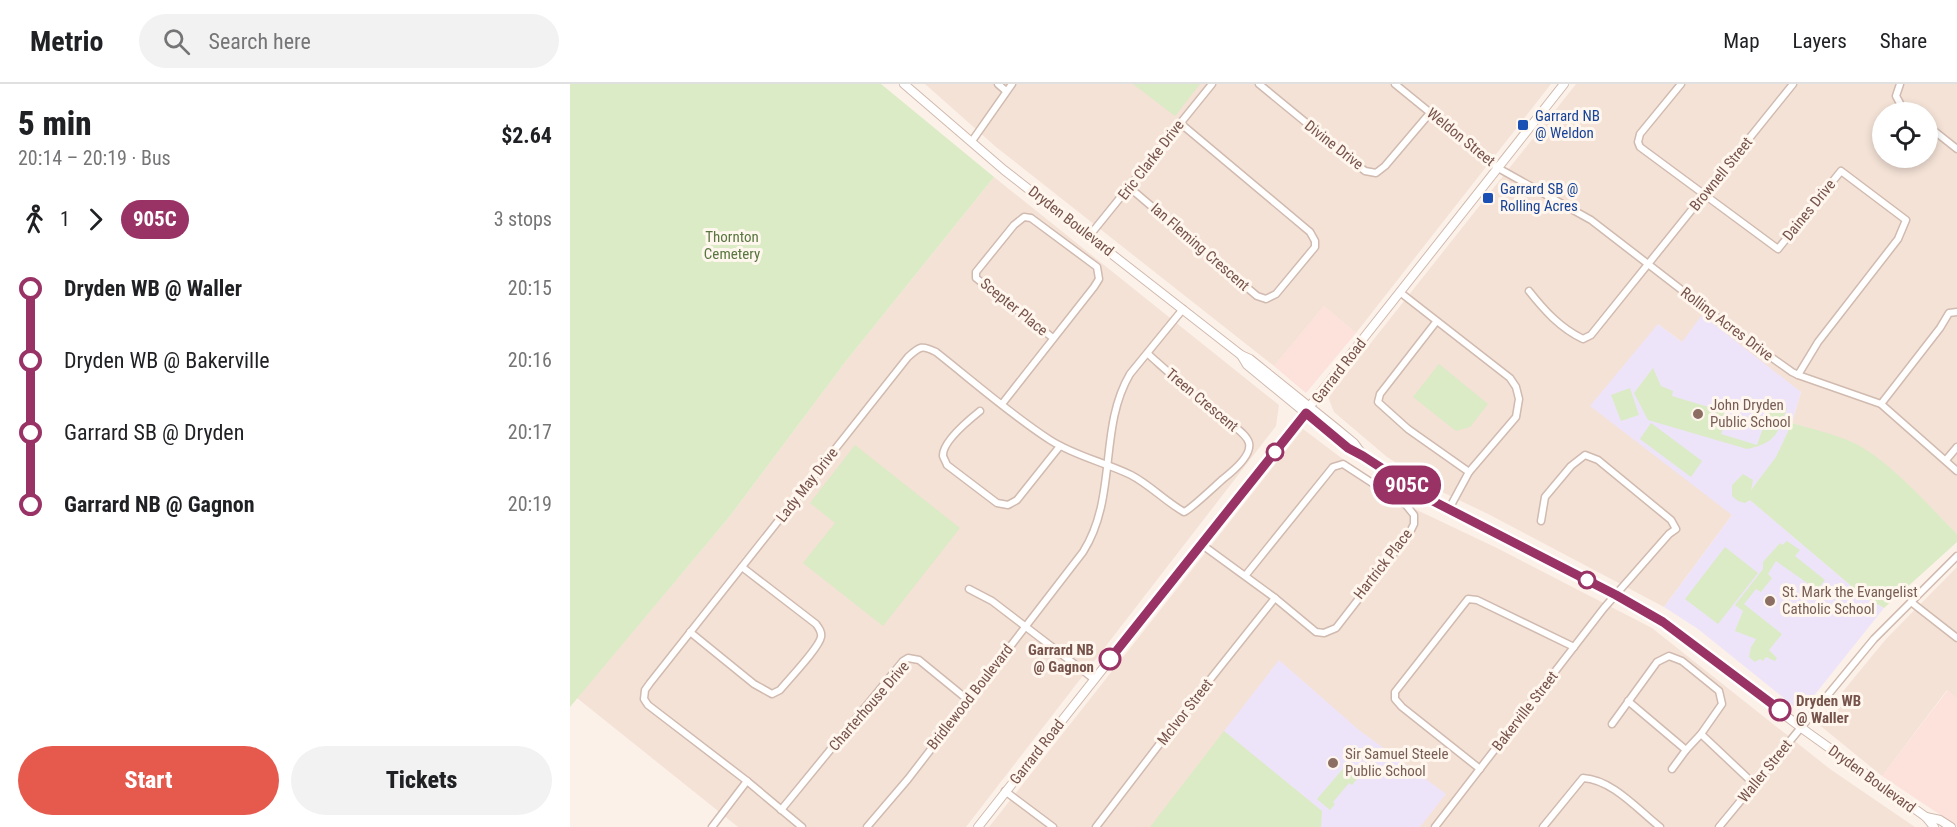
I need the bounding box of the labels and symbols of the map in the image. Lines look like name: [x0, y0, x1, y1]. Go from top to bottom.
street label: Weldon Street: [1423, 104, 1499, 170]
place label: Garrard NB @ Weldon: [1535, 107, 1600, 142]
street label: Eric Clarke Drive: [1114, 116, 1188, 204]
street label: Divine Drive: [1301, 117, 1367, 173]
marker: Garrard NB @ Weldon: [1516, 118, 1530, 132]
street label: Brownell Street: [1686, 133, 1756, 215]
street label: Daines Drive: [1779, 176, 1839, 244]
place label: Garrard SB @ Rolling Acres: [1500, 180, 1578, 215]
street label: Dryden Boulevard: [1025, 182, 1117, 260]
marker: Garrard SB @ Rolling Acres: [1481, 191, 1495, 205]
street label: Ian Fleming Crescent: [1147, 199, 1253, 295]
park label: Thornton Cemetery: [704, 228, 760, 263]
street label: Scepter Place: [977, 274, 1051, 340]
street label: Rolling Acres Drive: [1677, 283, 1777, 365]
street label: Garrard Road: [1308, 335, 1370, 407]
street label: Treen Crescent: [1162, 365, 1242, 435]
place label: John Dryden Public School: [1710, 396, 1791, 431]
marker: John Dryden Public School: [1691, 407, 1705, 421]
unlabelled marker: [1266, 443, 1284, 461]
street label: Lady May Drive: [772, 444, 842, 526]
line badge: 905C: [1365, 466, 1449, 504]
street label: Hartrick Place: [1350, 525, 1416, 603]
unlabelled marker: [1578, 571, 1596, 589]
place label: St. Mark the Evangelist Catholic School: [1782, 583, 1918, 618]
marker: St. Mark the Evangelist Catholic School: [1763, 594, 1777, 608]
street label: Bridlewood Boulevard: [923, 641, 1017, 753]
place label: Garrard NB @ Gagnon: [1028, 641, 1094, 676]
marker: Garrard NB @ Gagnon: [1099, 648, 1121, 670]
street label: Charterhouse Drive: [825, 657, 913, 755]
street label: Bakerville Street: [1488, 668, 1562, 754]
street label: McIvor Street: [1154, 675, 1216, 749]
place label: Dryden WB @ Waller: [1796, 692, 1861, 727]
marker: Dryden WB @ Waller: [1769, 699, 1791, 721]
street label: Garrard Road: [1006, 716, 1068, 788]
street label: Waller Street: [1734, 736, 1796, 806]
street label: Dryden Boulevard: [1825, 741, 1919, 817]
place label: Sir Samuel Steele Public School: [1345, 745, 1448, 780]
marker: Sir Samuel Steele Public School: [1326, 756, 1340, 770]

